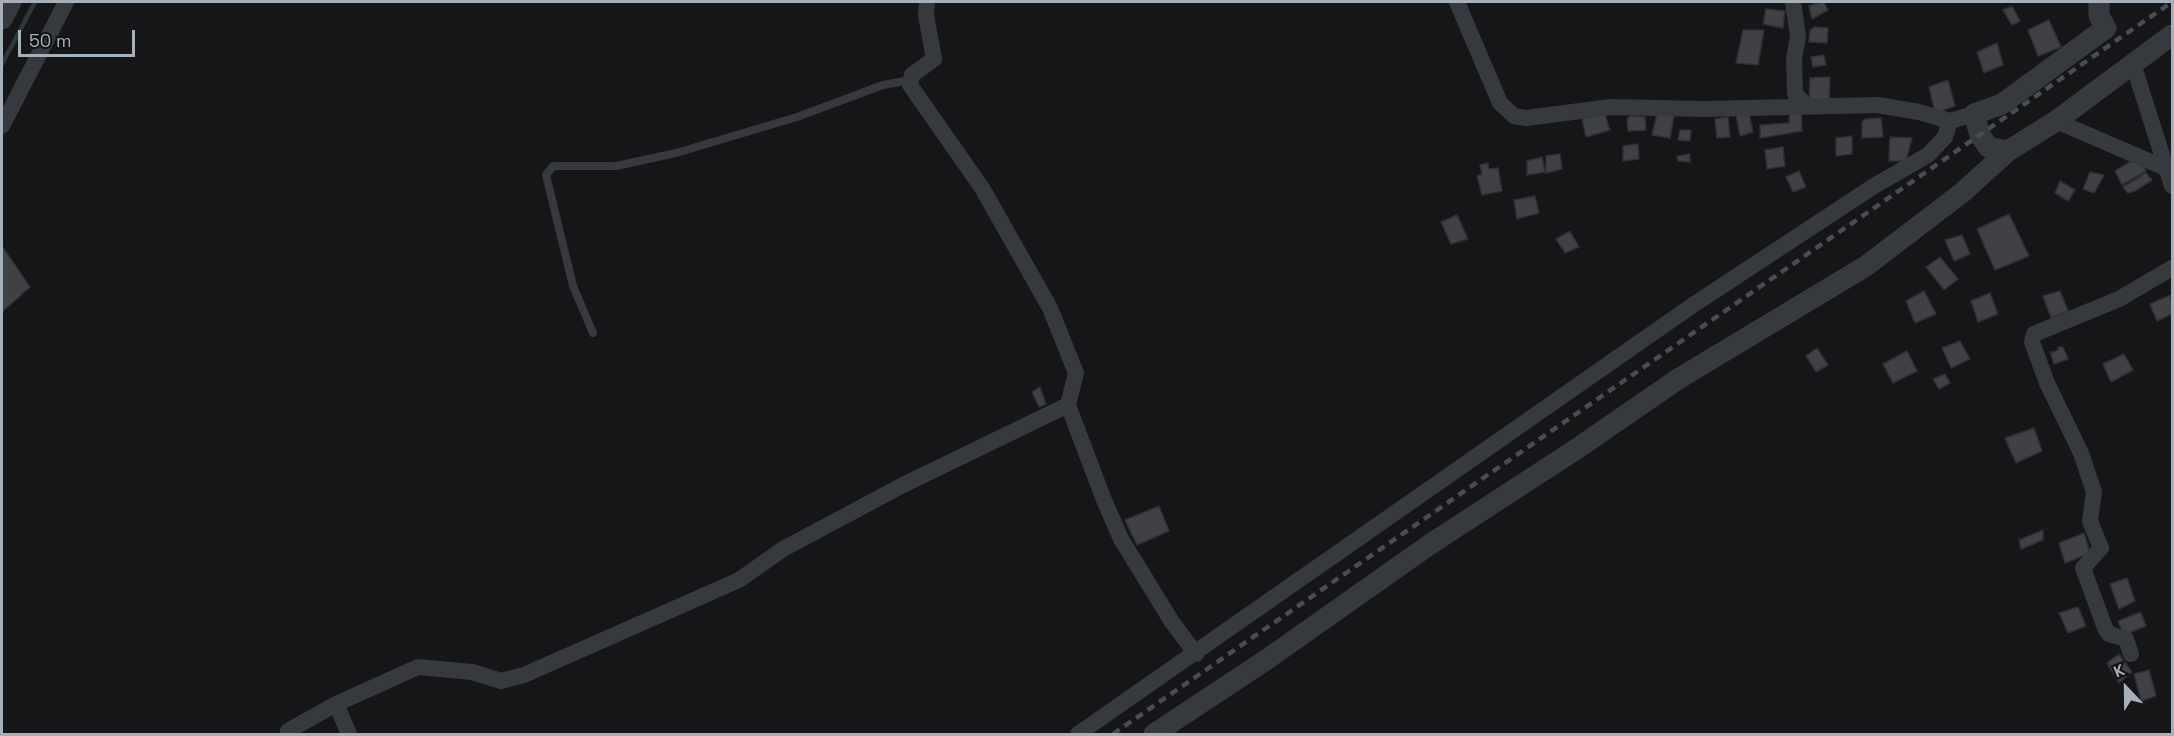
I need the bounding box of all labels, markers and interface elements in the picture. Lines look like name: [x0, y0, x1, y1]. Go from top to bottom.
scale bar: [21, 18, 138, 56]
text: 50 m: [29, 29, 71, 52]
north arrow: [2096, 658, 2156, 718]
text: K: [2110, 659, 2128, 682]

